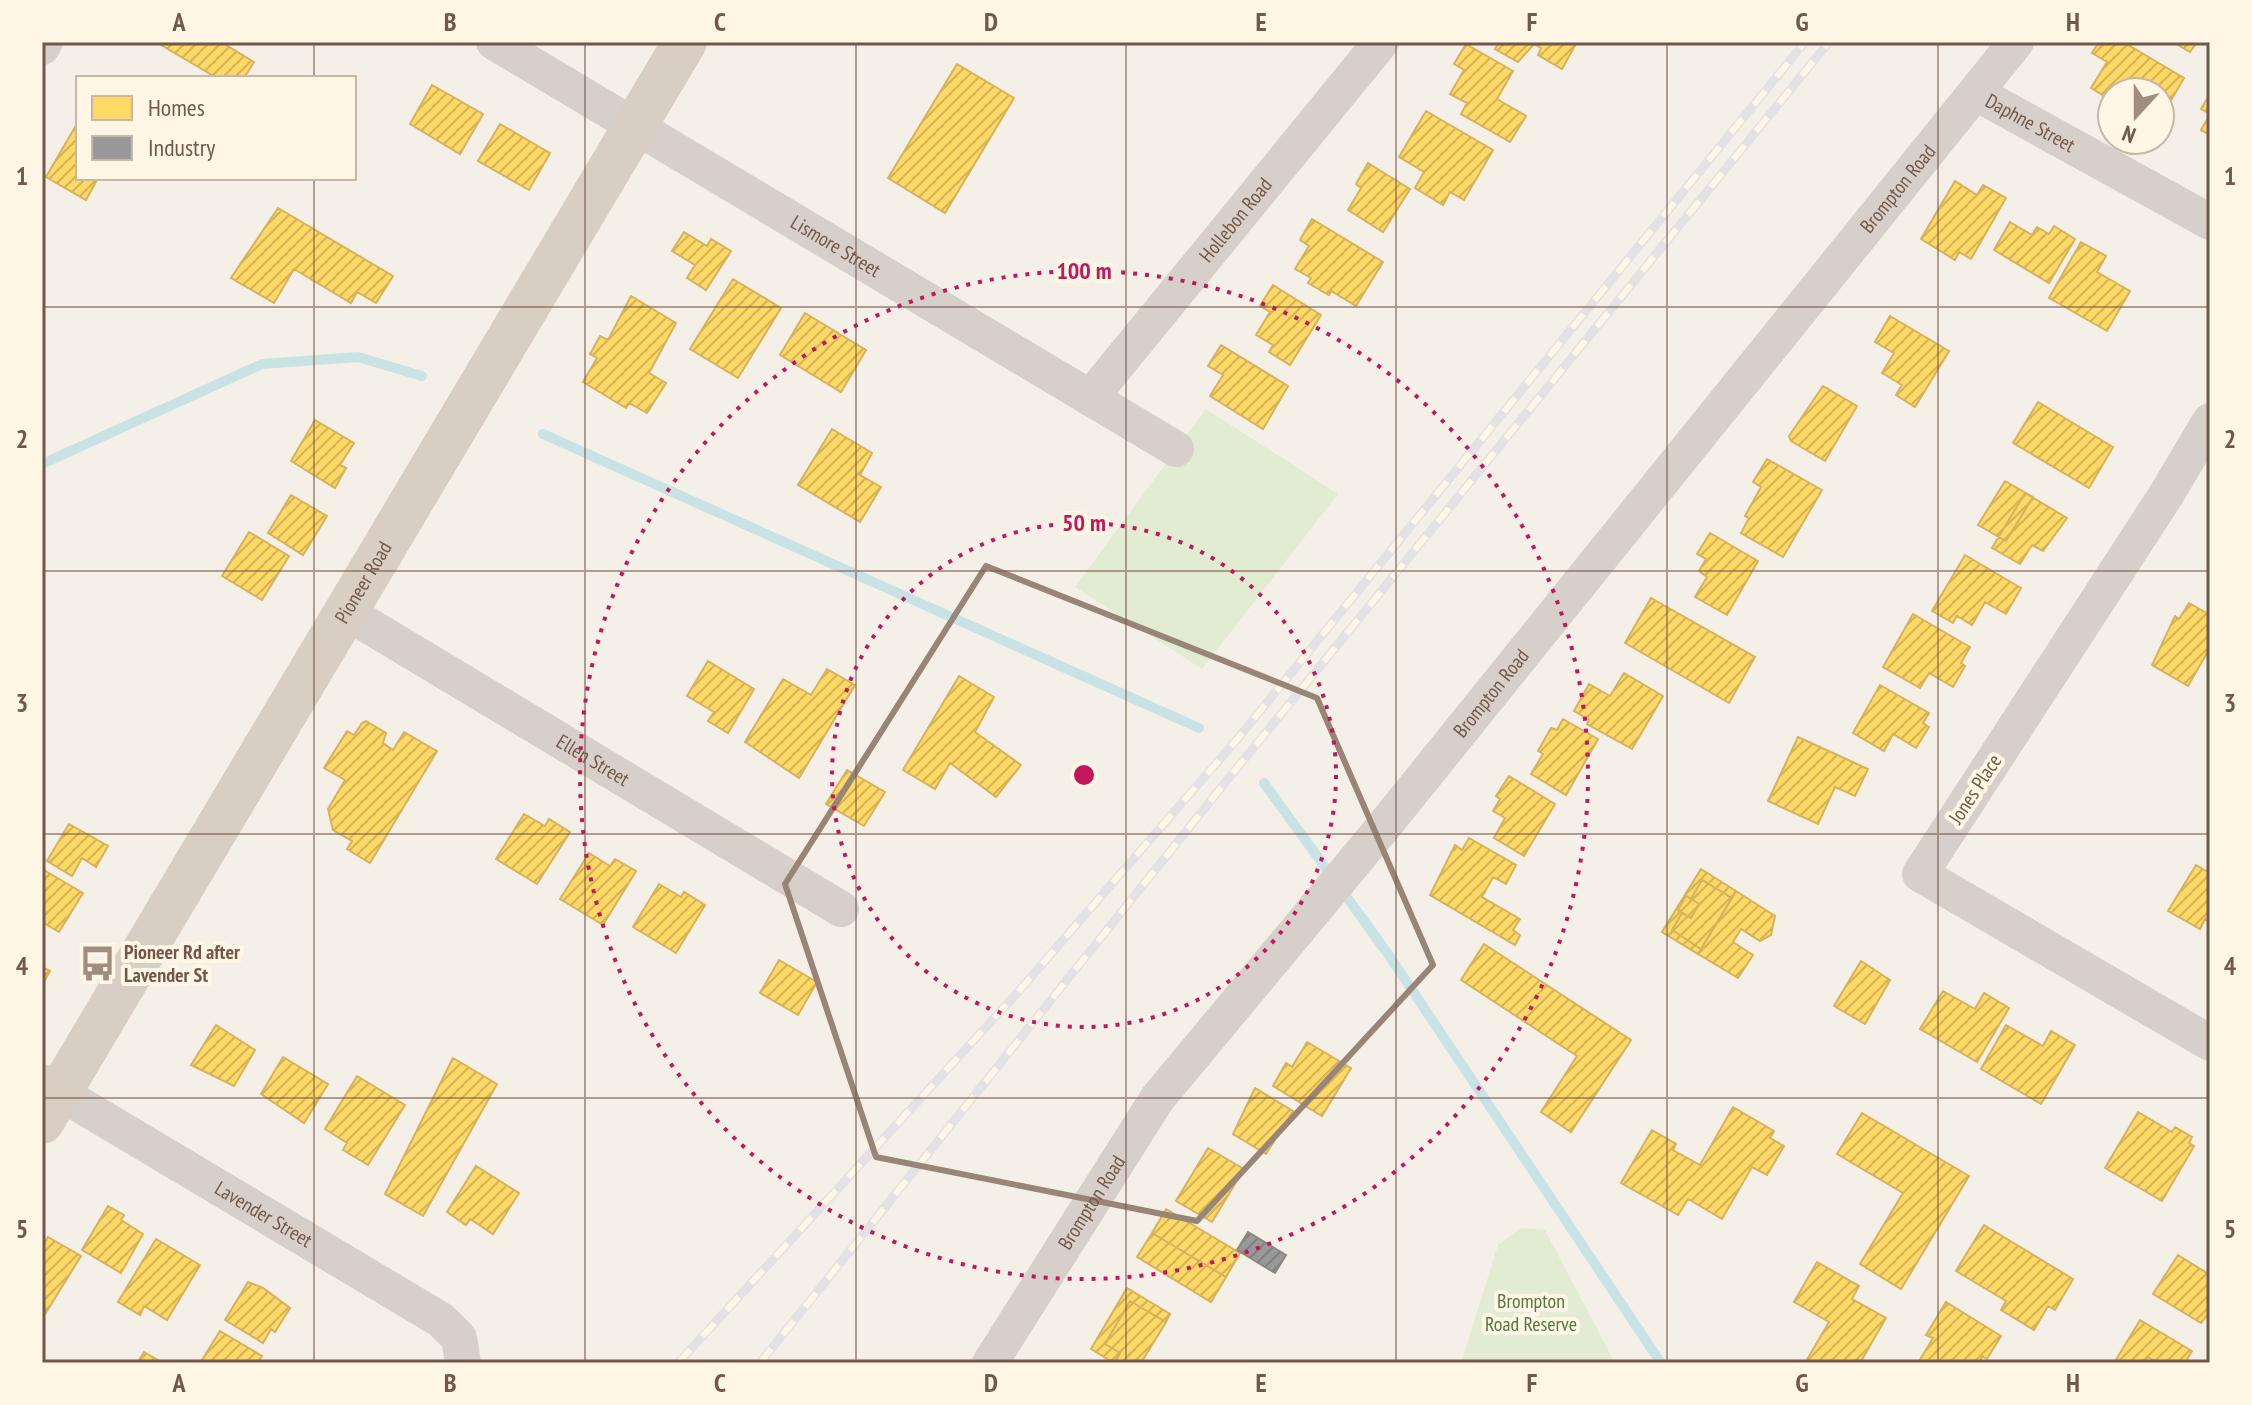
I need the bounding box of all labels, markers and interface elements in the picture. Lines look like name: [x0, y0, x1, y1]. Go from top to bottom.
text: A: [171, 5, 186, 38]
text: B: [444, 5, 457, 38]
text: C: [714, 5, 726, 38]
text: D: [984, 5, 998, 38]
text: E: [1255, 5, 1267, 38]
text: F: [1527, 5, 1538, 38]
text: G: [1795, 5, 1809, 38]
text: H: [2066, 5, 2080, 38]
legend: [76, 76, 356, 180]
north arrow: [2096, 76, 2176, 156]
street label: Daphne Street: [1981, 88, 2080, 158]
text: Homes: [148, 92, 205, 123]
text: N: [2118, 119, 2139, 150]
text: Industry: [148, 132, 215, 163]
street label: Brompton Road: [1854, 139, 1941, 238]
text: 1: [16, 159, 28, 192]
text: 1: [2224, 159, 2236, 192]
street label: Hollebon Road: [1193, 172, 1278, 267]
street label: Lismore Street: [786, 209, 886, 283]
text: 100 m: [1056, 255, 1112, 286]
text: 2: [16, 422, 28, 455]
text: 2: [2224, 422, 2236, 455]
text: 50 m: [1062, 507, 1106, 538]
street label: Pioneer Road: [329, 537, 398, 628]
street label: Brompton Road: [1448, 644, 1535, 743]
text: 3: [16, 686, 28, 719]
text: 3: [2224, 686, 2236, 719]
street label: Ellen Street: [552, 728, 635, 792]
street label: Jones Place: [1942, 749, 2007, 830]
centre of rings: [1070, 761, 1098, 789]
place label: Pioneer Rd after Lavender St: [124, 939, 240, 988]
bus stop icon: Pioneer Rd after Lavender St: [79, 945, 117, 983]
text: 4: [16, 949, 29, 982]
text: 4: [2224, 949, 2237, 982]
street label: Brompton Road: [1052, 1151, 1131, 1254]
street label: Lavender Street: [210, 1175, 317, 1253]
text: 5: [16, 1212, 28, 1245]
text: 5: [2224, 1212, 2236, 1245]
park label: Brompton Road Reserve: [1485, 1288, 1577, 1337]
text: A: [171, 1366, 186, 1399]
text: B: [444, 1366, 457, 1399]
text: C: [714, 1366, 726, 1399]
text: D: [984, 1366, 998, 1399]
text: E: [1255, 1366, 1267, 1399]
text: F: [1527, 1366, 1538, 1399]
text: G: [1795, 1366, 1809, 1399]
text: H: [2066, 1366, 2080, 1399]

